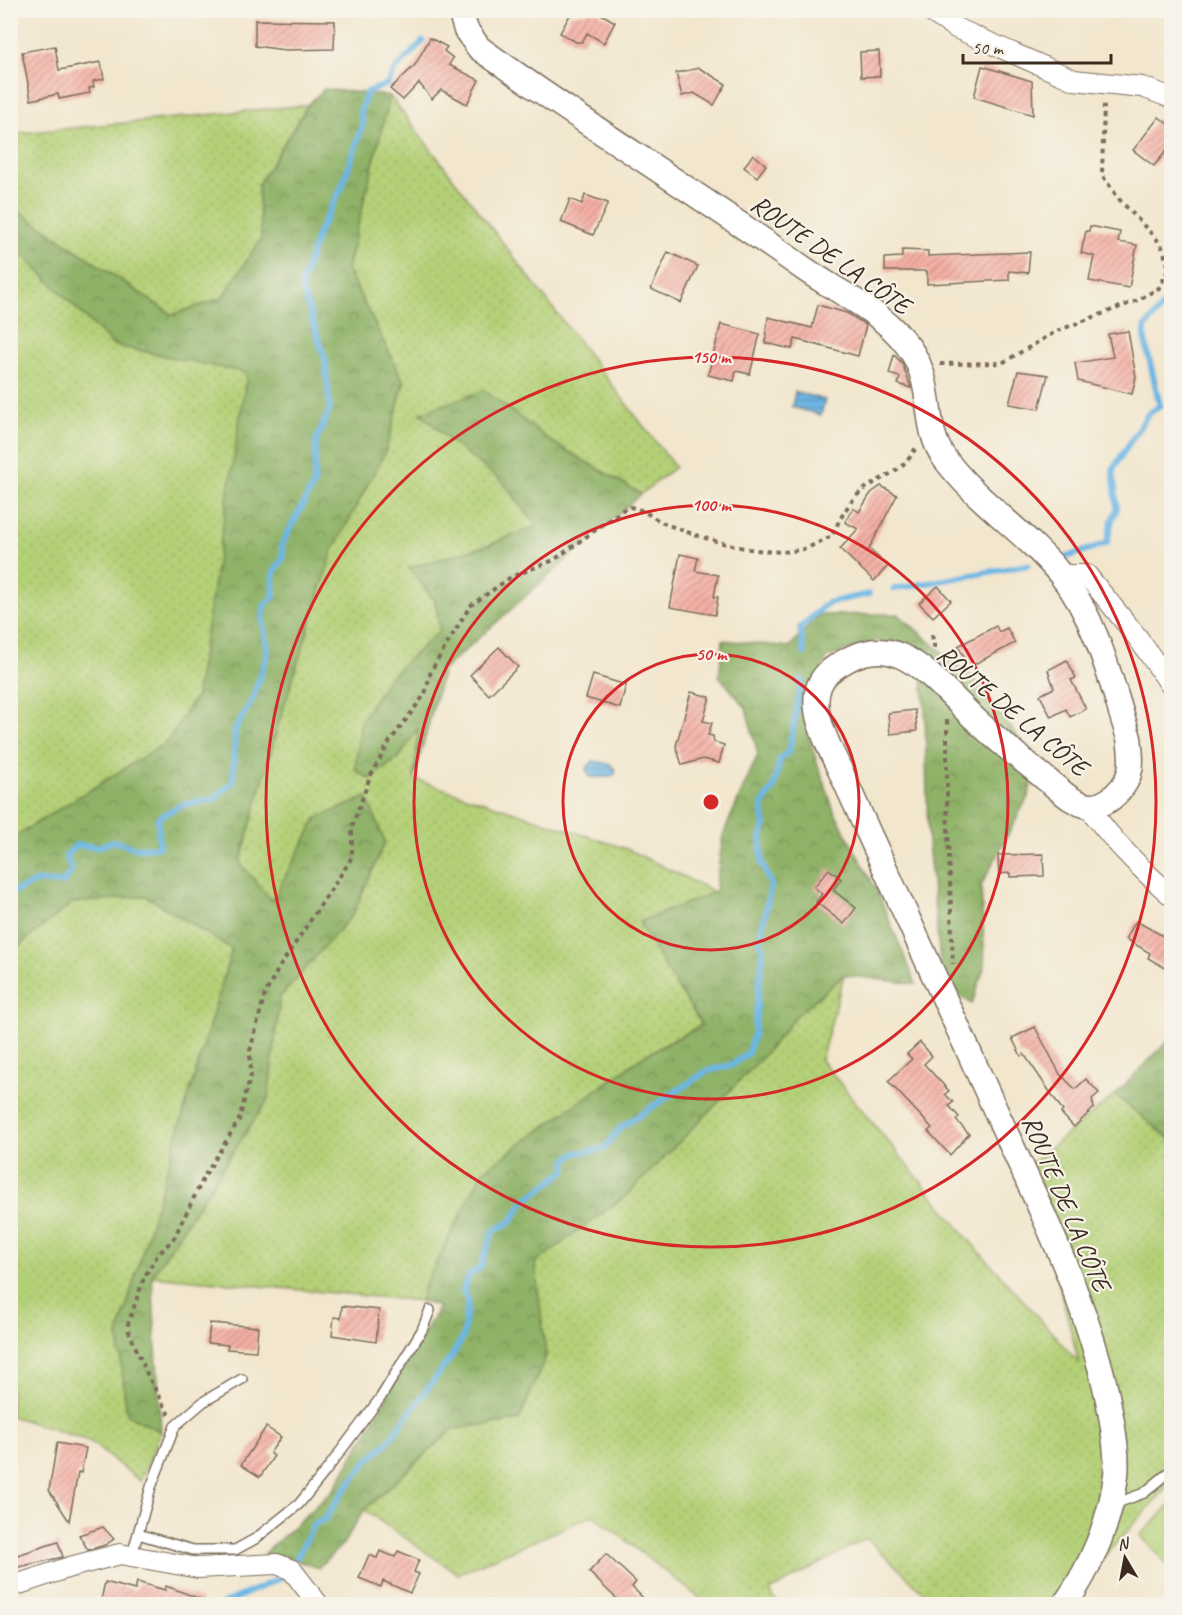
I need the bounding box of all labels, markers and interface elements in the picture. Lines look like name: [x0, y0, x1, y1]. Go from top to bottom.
scale bar: [963, 27, 1112, 65]
text: 50 m: [972, 37, 1005, 59]
street label: ROUTE DE LA CÔTE: [744, 187, 920, 324]
text: 150 m: [692, 346, 732, 368]
text: 100 m: [692, 494, 732, 516]
street label: ROUTE DE LA CÔTE: [930, 638, 1098, 785]
text: 50 m: [696, 643, 728, 665]
centre of rings: [701, 792, 721, 812]
street label: ROUTE DE LA CÔTE: [1015, 1111, 1120, 1299]
north arrow: [1095, 1528, 1155, 1588]
text: N: [1116, 1533, 1132, 1555]

